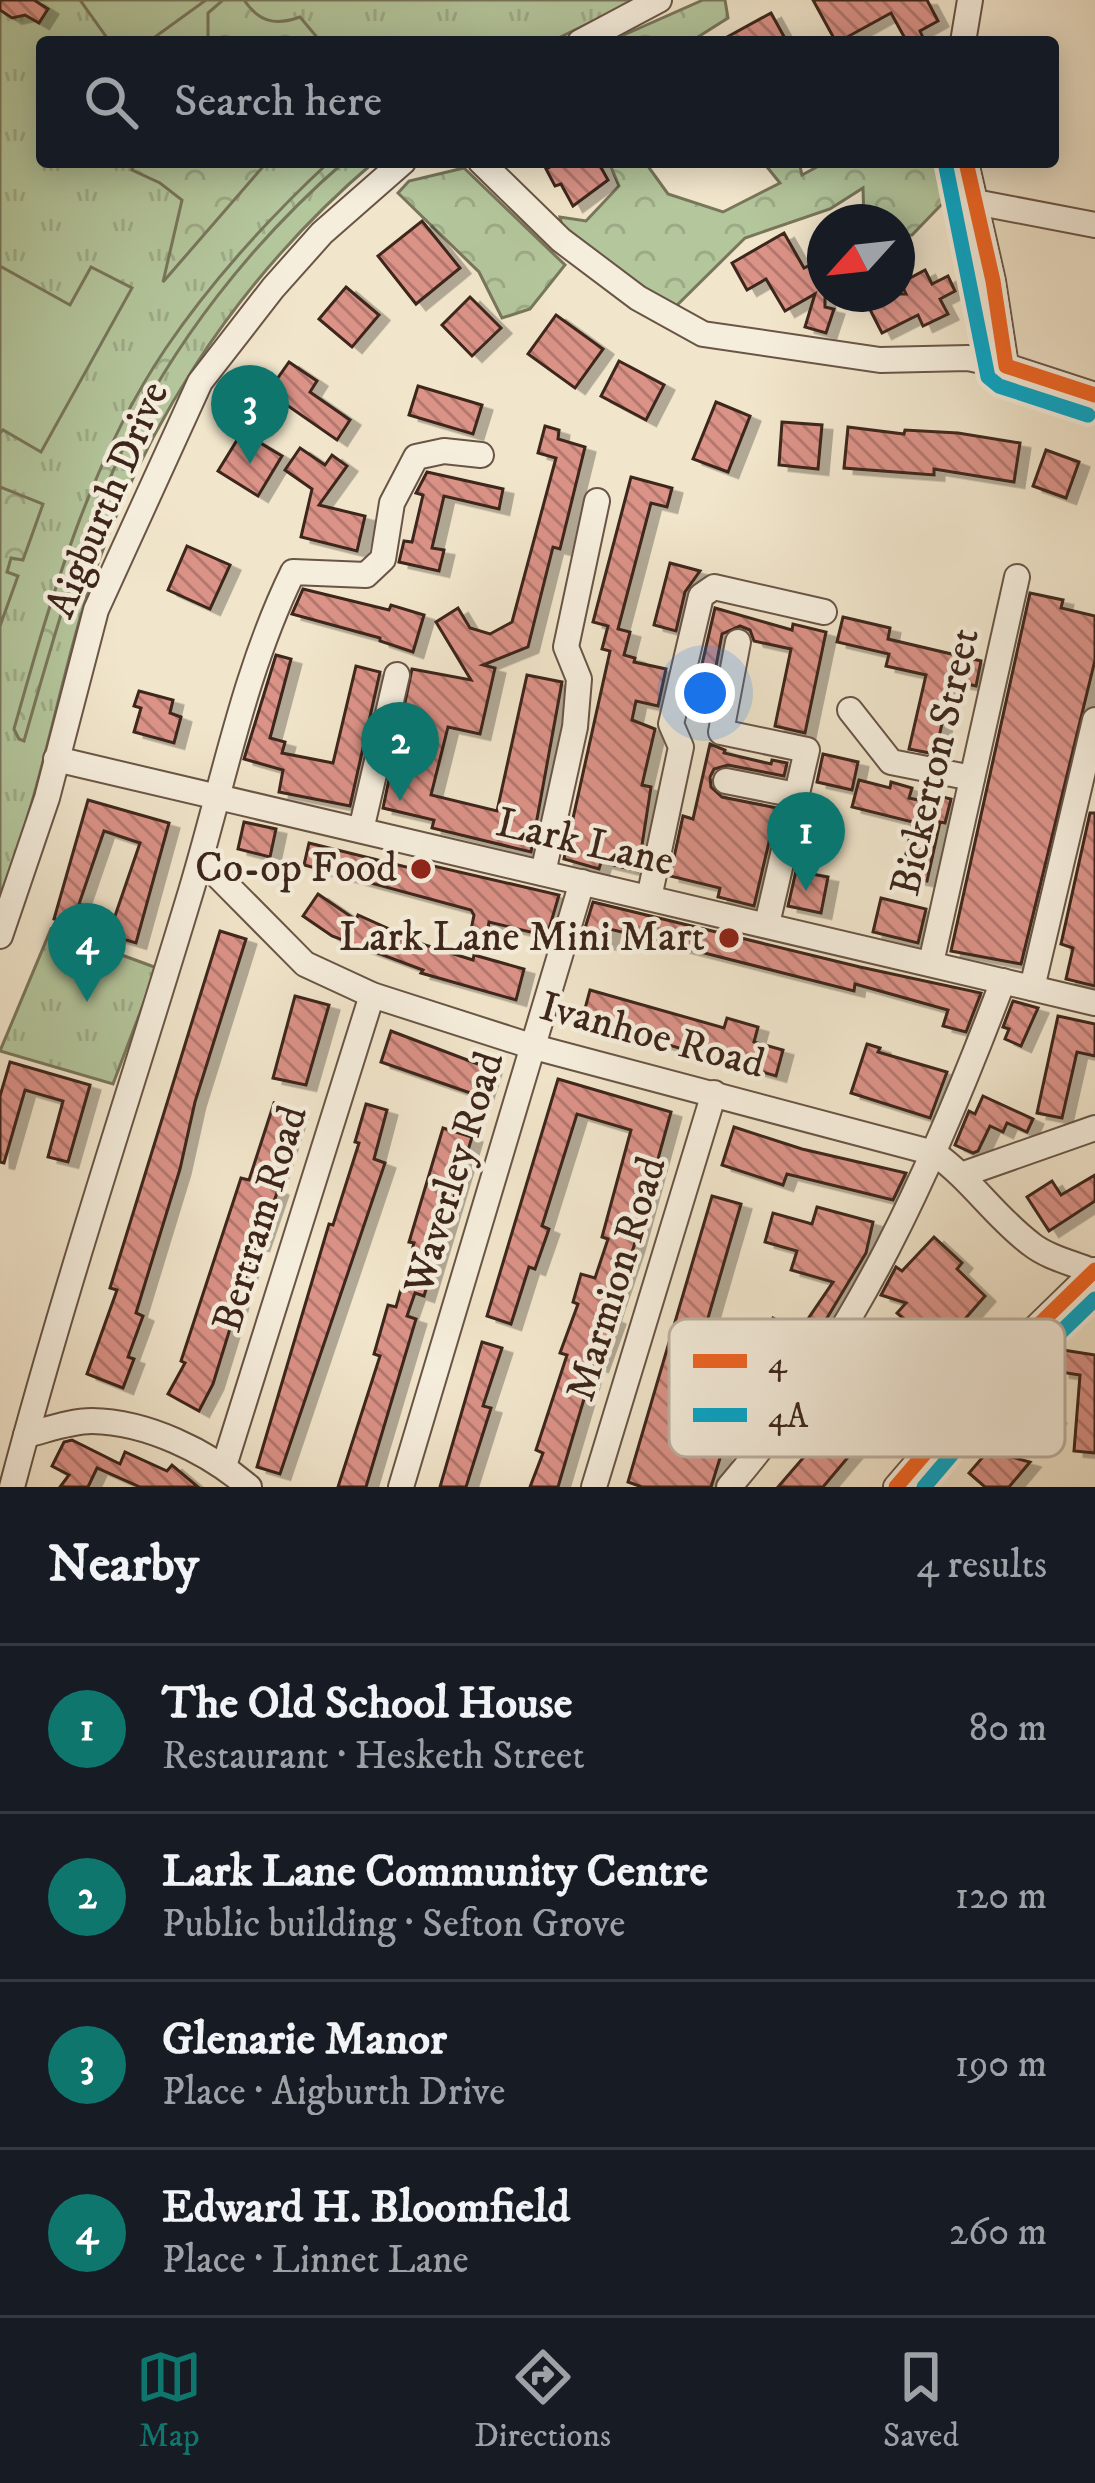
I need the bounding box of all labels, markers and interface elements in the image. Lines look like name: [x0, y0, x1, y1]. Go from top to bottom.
search box: [36, 36, 1059, 168]
icon: search: [78, 69, 144, 135]
text: Search here: [174, 74, 382, 130]
north arrow: [807, 204, 915, 312]
pin: 3: [211, 365, 289, 464]
street label: Aigburth Drive: [35, 374, 181, 626]
street label: Bickerton Street: [880, 623, 992, 901]
your location: [675, 663, 735, 723]
pin: 2: [361, 702, 439, 801]
pin: 1: [767, 792, 845, 891]
street label: Lark Lane: [491, 797, 679, 889]
place label: Co-op Food: [195, 843, 397, 895]
marker: Co-op Food: [408, 856, 434, 882]
pin: 4: [48, 903, 126, 1002]
place label: Lark Lane Mini Mart: [339, 912, 705, 964]
marker: Lark Lane Mini Mart: [716, 925, 742, 951]
street label: Ivanhoe Road: [534, 981, 770, 1091]
street label: Waverley Road: [393, 1046, 517, 1301]
street label: Bertram Road: [202, 1099, 320, 1339]
street label: Marmion Road: [555, 1151, 679, 1407]
legend: [669, 1319, 1065, 1457]
text: 4: [768, 1343, 788, 1384]
text: 4A: [768, 1397, 809, 1438]
text: Nearby: [48, 1533, 199, 1597]
text: 4 results: [917, 1541, 1047, 1590]
text: The Old School House: [162, 1676, 573, 1732]
text: 1: [80, 1704, 94, 1753]
text: 80 m: [969, 1704, 1047, 1753]
text: Restaurant · Hesketh Street: [162, 1732, 585, 1781]
text: Lark Lane Community Centre: [162, 1844, 708, 1900]
text: 2: [77, 1872, 97, 1921]
text: 120 m: [955, 1872, 1047, 1921]
text: Public building · Sefton Grove: [162, 1900, 626, 1949]
text: Glenarie Manor: [162, 2012, 447, 2068]
text: 3: [80, 2040, 94, 2089]
text: 190 m: [955, 2040, 1047, 2089]
text: Place · Aigburth Drive: [162, 2068, 505, 2117]
text: Edward H. Bloomfield: [162, 2180, 570, 2236]
text: 4: [76, 2208, 98, 2257]
text: 260 m: [949, 2208, 1047, 2257]
text: Place · Linnet Lane: [162, 2236, 469, 2285]
tab: Map: [136, 2344, 202, 2457]
tab: Directions: [474, 2344, 611, 2457]
tab: Saved: [883, 2344, 959, 2457]

